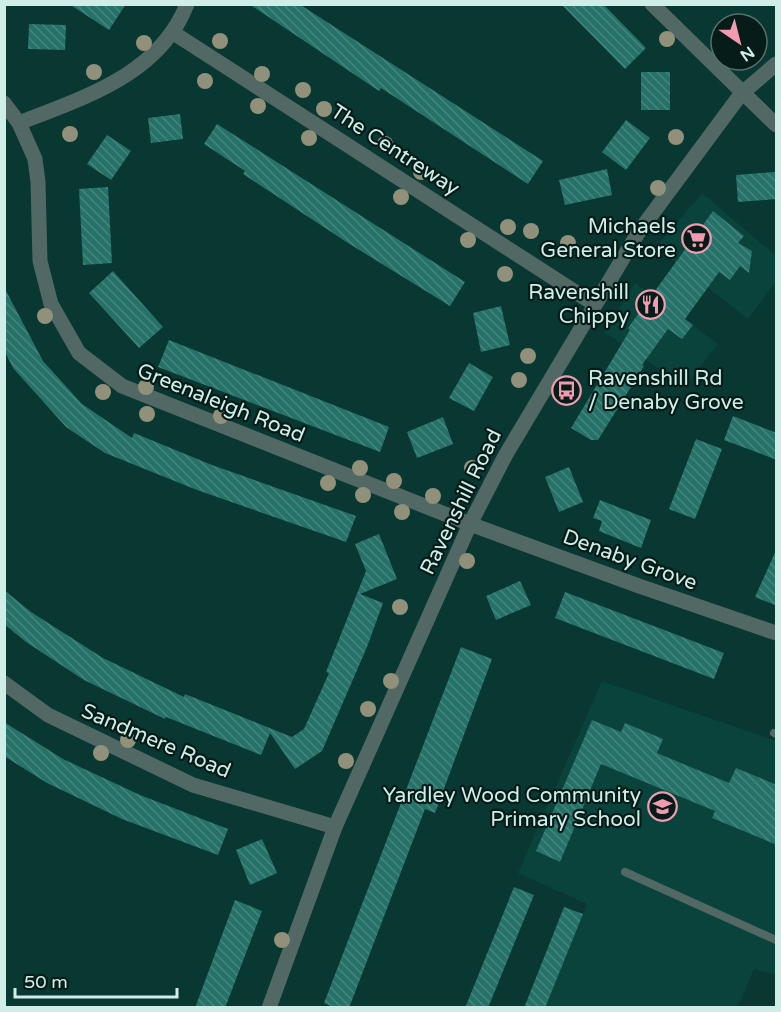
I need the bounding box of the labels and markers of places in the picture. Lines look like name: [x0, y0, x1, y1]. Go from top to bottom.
place label: Michaels General Store: [540, 214, 676, 263]
supermarket icon: Michaels General Store: [681, 222, 713, 254]
place label: Ravenshill Chippy: [528, 280, 629, 329]
restaurant icon: Ravenshill Chippy: [634, 288, 666, 320]
place label: Ravenshill Rd / Denaby Grove: [588, 366, 744, 415]
bus stop icon: Ravenshill Rd / Denaby Grove: [551, 374, 583, 406]
place label: Yardley Wood Community Primary School: [383, 783, 641, 832]
school or university icon: Yardley Wood Community Primary School: [646, 791, 678, 823]

